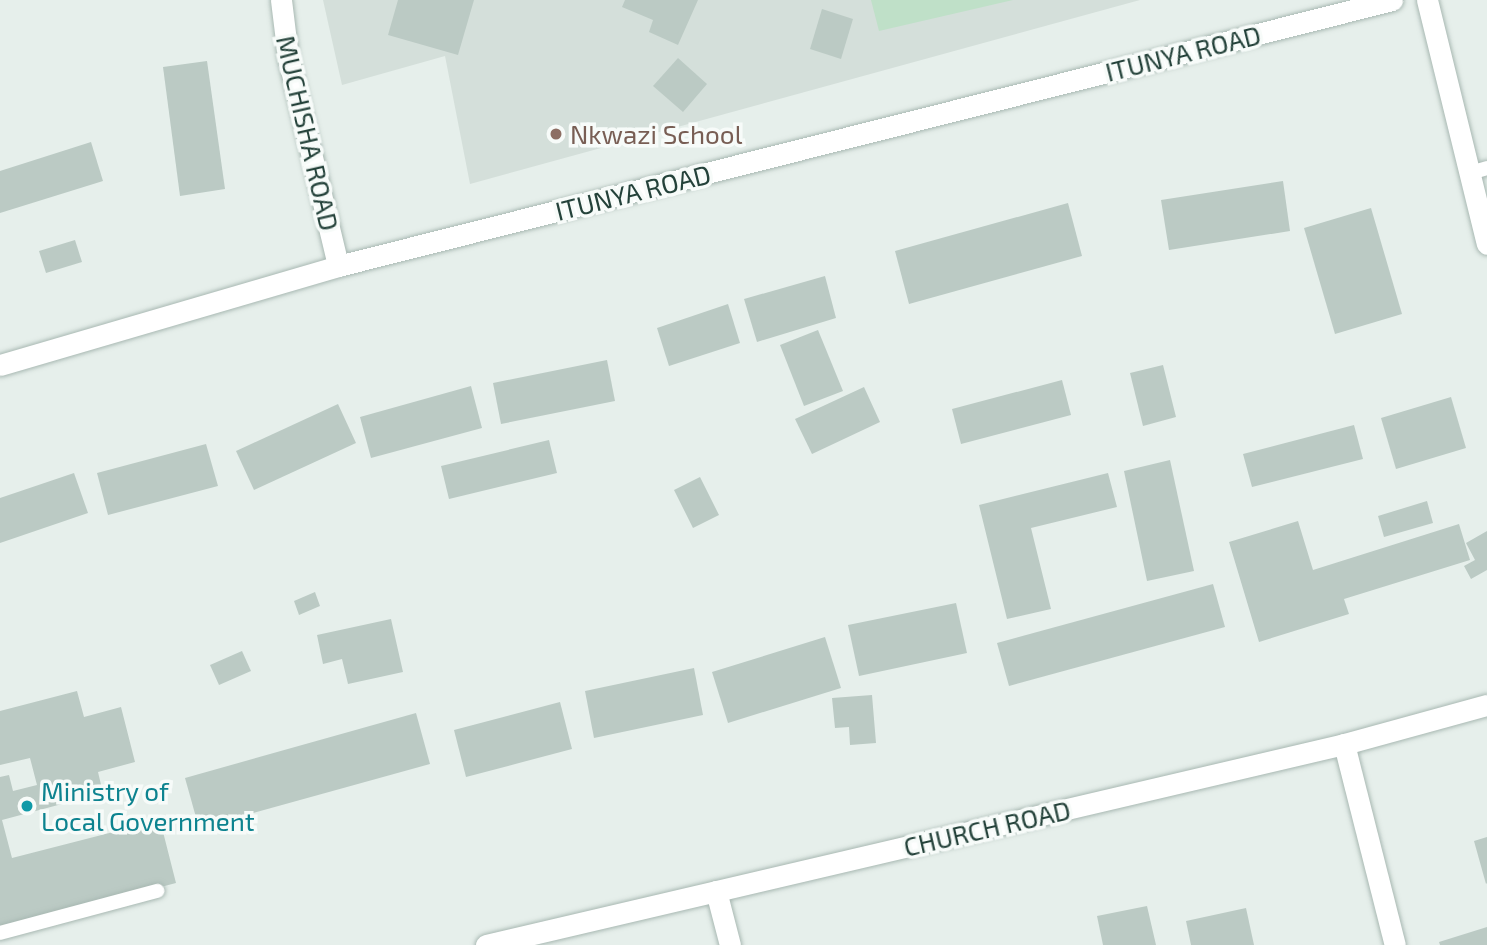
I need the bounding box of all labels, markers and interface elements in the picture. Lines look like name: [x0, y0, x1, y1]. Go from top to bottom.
street label: ITUNYA ROAD: [1102, 19, 1264, 87]
street label: MUCHISHA ROAD: [270, 32, 346, 234]
place label: Nkwazi School: [570, 118, 742, 150]
marker: Nkwazi School: [548, 126, 564, 142]
street label: ITUNYA ROAD: [552, 158, 714, 226]
place label: Ministry of Local Government: [41, 775, 255, 836]
street label: CHURCH ROAD: [901, 794, 1073, 862]
marker: Ministry of Local Government: [19, 798, 35, 814]

